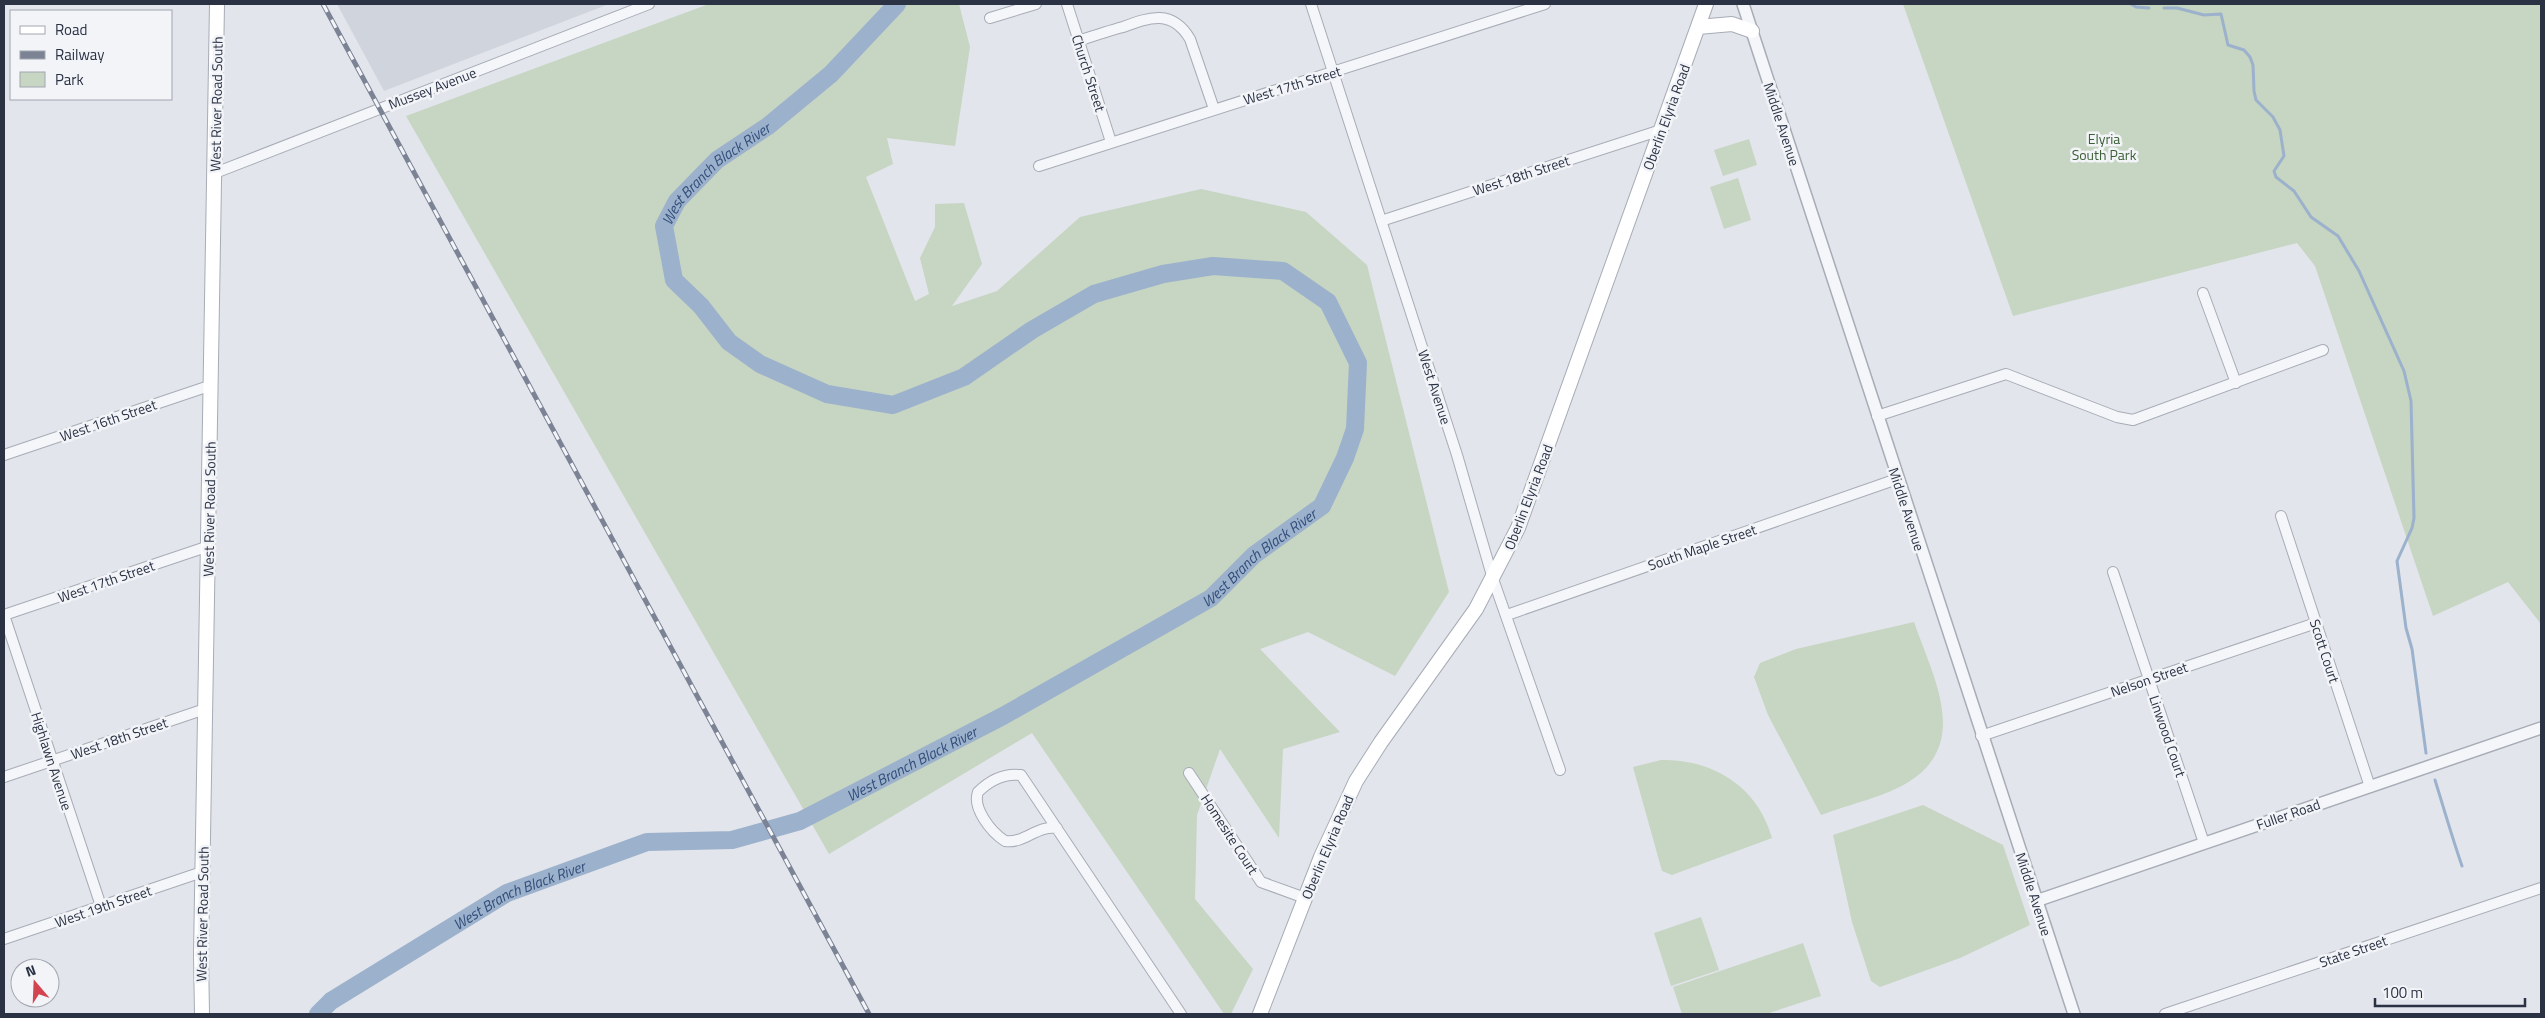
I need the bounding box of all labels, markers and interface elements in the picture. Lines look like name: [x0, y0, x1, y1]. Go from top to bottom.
legend: [10, 10, 172, 100]
text: Road: [55, 18, 87, 41]
street label: Church Street: [1067, 32, 1111, 114]
street label: West River Road South: [204, 36, 228, 172]
text: Railway: [55, 43, 105, 66]
street label: West 17th Street: [1241, 60, 1343, 110]
street label: Oberlin Elyria Road: [1637, 61, 1695, 173]
street label: Mussey Avenue: [385, 62, 479, 114]
text: Park: [55, 68, 84, 91]
street label: Middle Avenue: [1759, 79, 1805, 169]
water label: West Branch Black River: [655, 115, 776, 229]
park label: Elyria South Park: [2072, 128, 2137, 165]
street label: West 18th Street: [1470, 149, 1572, 201]
street label: West Avenue: [1413, 347, 1457, 427]
street label: West 16th Street: [57, 394, 159, 446]
street label: West River Road South: [197, 441, 221, 577]
street label: Oberlin Elyria Road: [1498, 441, 1558, 553]
street label: Middle Avenue: [1884, 464, 1930, 554]
water label: West Branch Black River: [1197, 501, 1323, 613]
street label: South Maple Street: [1645, 519, 1759, 575]
street label: West 17th Street: [55, 555, 157, 607]
street label: Scott Court: [2305, 616, 2345, 686]
street label: Nelson Street: [2108, 656, 2190, 702]
street label: Linwood Court: [2144, 692, 2192, 780]
street label: Highlawn Avenue: [26, 709, 78, 813]
street label: West 18th Street: [68, 712, 170, 764]
water label: West Branch Black River: [842, 719, 983, 807]
street label: Homesite Court: [1196, 790, 1264, 878]
street label: Oberlin Elyria Road: [1296, 792, 1358, 902]
street label: Fuller Road: [2253, 793, 2323, 835]
street label: West River Road South: [190, 846, 214, 982]
street label: Middle Avenue: [2011, 849, 2057, 939]
water label: West Branch Black River: [448, 853, 590, 935]
street label: West 19th Street: [52, 880, 154, 932]
street label: State Street: [2316, 930, 2390, 972]
north arrow: [10, 958, 60, 1008]
text: N: [23, 959, 39, 982]
scale bar: [2375, 976, 2525, 1008]
text: 100 m: [2382, 981, 2423, 1004]

